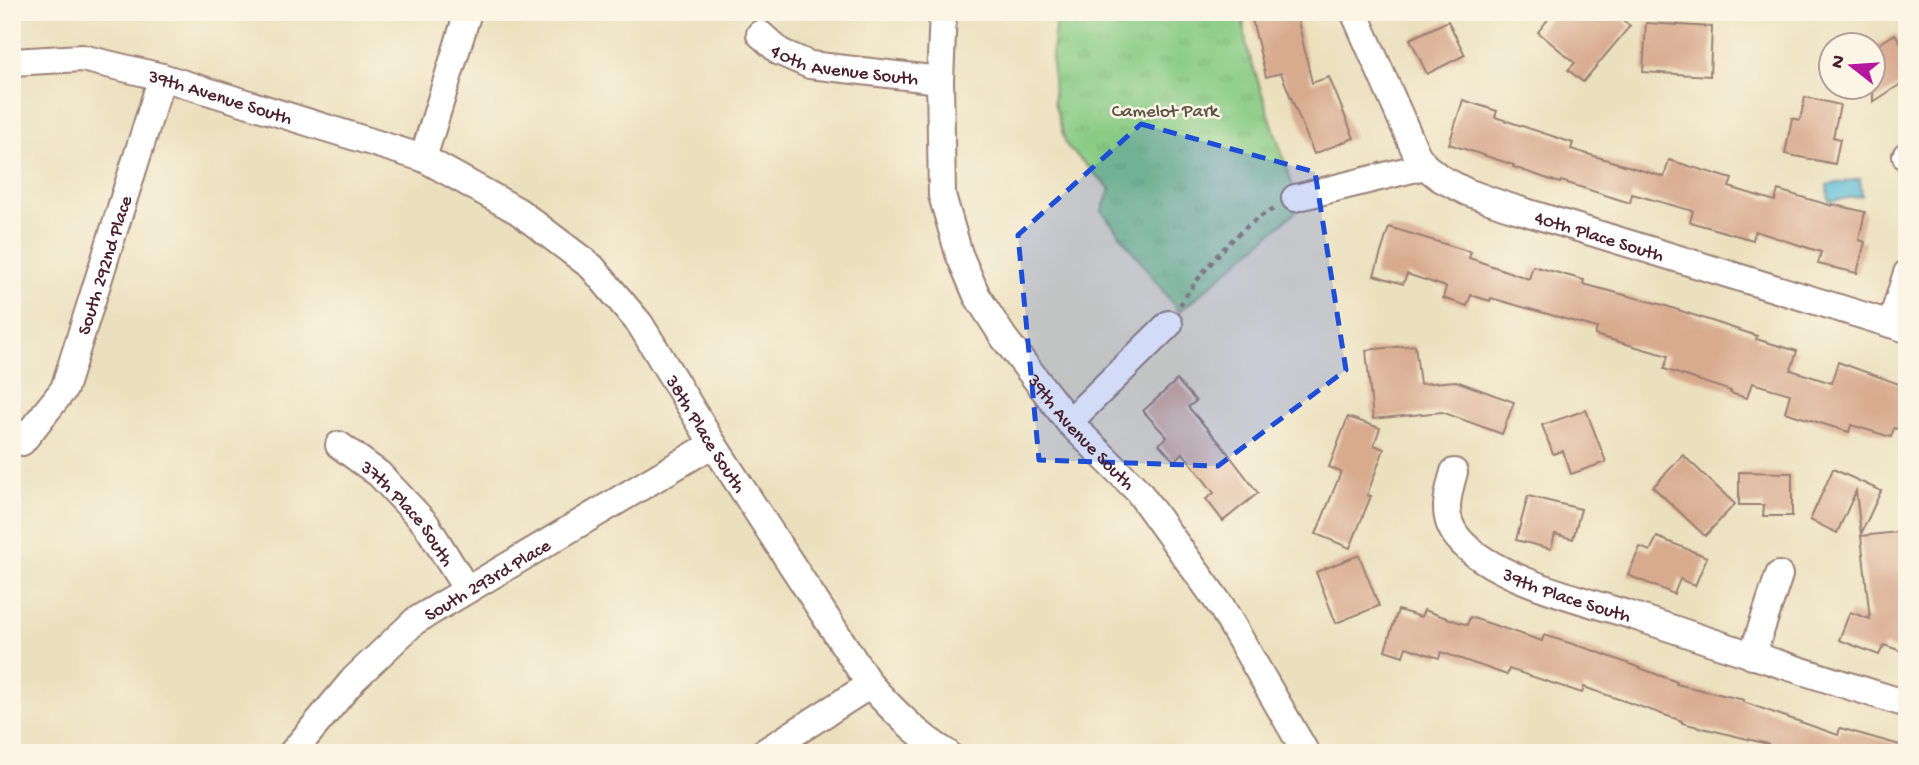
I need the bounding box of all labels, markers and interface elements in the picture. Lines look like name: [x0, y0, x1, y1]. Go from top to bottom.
north arrow: [1818, 32, 1888, 102]
street label: 40th Avenue South: [764, 41, 919, 92]
text: N: [1826, 53, 1852, 71]
street label: 39th Avenue South: [145, 66, 295, 132]
park label: Camelot Park: [1112, 101, 1220, 124]
street label: South 292nd Place: [74, 193, 139, 338]
street label: 40th Place South: [1531, 207, 1666, 269]
street label: 39th Avenue South: [1020, 370, 1138, 496]
street label: 38th Place South: [658, 371, 750, 498]
street label: 37th Place South: [355, 456, 458, 572]
street label: South 293rd Place: [421, 535, 556, 628]
street label: 39th Place South: [1497, 564, 1633, 629]

